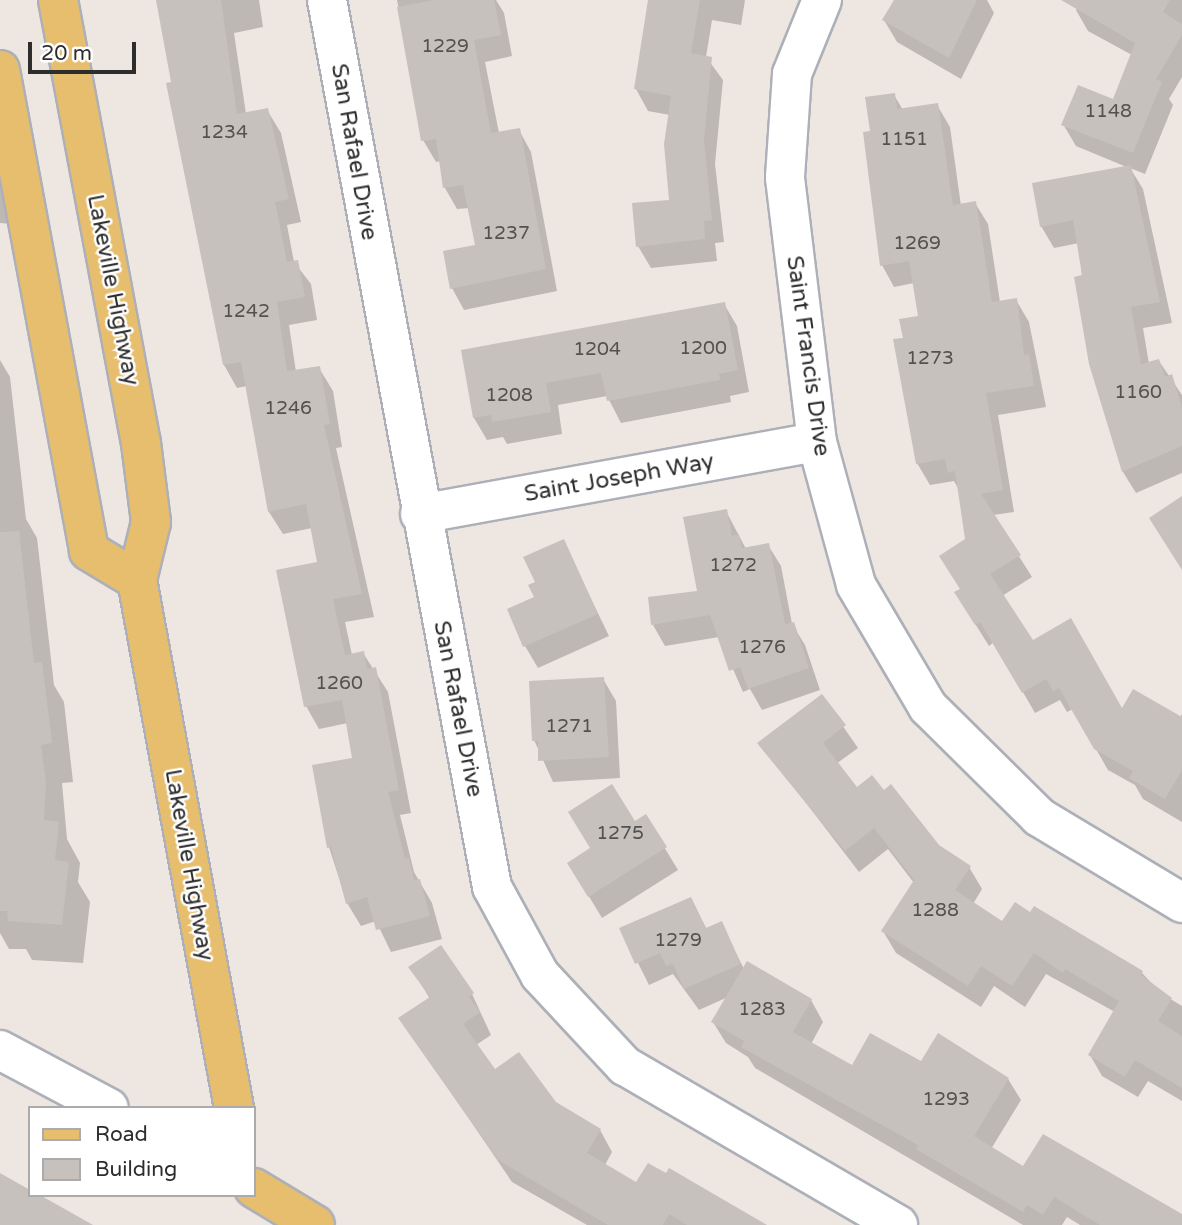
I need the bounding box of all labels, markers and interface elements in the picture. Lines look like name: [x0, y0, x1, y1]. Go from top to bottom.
scale bar: [32, 28, 140, 72]
house number: 1229: [421, 36, 469, 58]
text: 20 m: [41, 41, 92, 66]
street label: San Rafael Drive: [325, 62, 383, 242]
house number: 1148: [1084, 101, 1132, 123]
house number: 1234: [200, 122, 248, 144]
house number: 1151: [880, 129, 928, 151]
street label: Lakeville Highway: [81, 192, 145, 388]
house number: 1237: [482, 223, 530, 245]
house number: 1269: [893, 233, 941, 255]
street label: Saint Francis Drive: [780, 254, 836, 458]
house number: 1242: [222, 301, 270, 323]
house number: 1200: [679, 338, 727, 360]
house number: 1204: [573, 339, 621, 361]
house number: 1273: [906, 348, 954, 370]
house number: 1160: [1114, 382, 1162, 404]
house number: 1208: [485, 385, 533, 407]
house number: 1246: [264, 398, 312, 420]
street label: Saint Joseph Way: [522, 448, 716, 508]
house number: 1272: [709, 555, 757, 577]
street label: San Rafael Drive: [427, 619, 489, 799]
house number: 1276: [738, 637, 786, 659]
house number: 1260: [315, 673, 363, 695]
house number: 1271: [545, 716, 593, 738]
street label: Lakeville Highway: [159, 767, 219, 963]
house number: 1275: [596, 823, 644, 845]
house number: 1288: [911, 900, 959, 922]
house number: 1279: [654, 930, 702, 952]
house number: 1283: [738, 999, 786, 1021]
house number: 1293: [922, 1089, 970, 1111]
legend: [28, 1106, 256, 1197]
text: Road: [95, 1122, 148, 1147]
text: Building: [95, 1157, 177, 1182]

